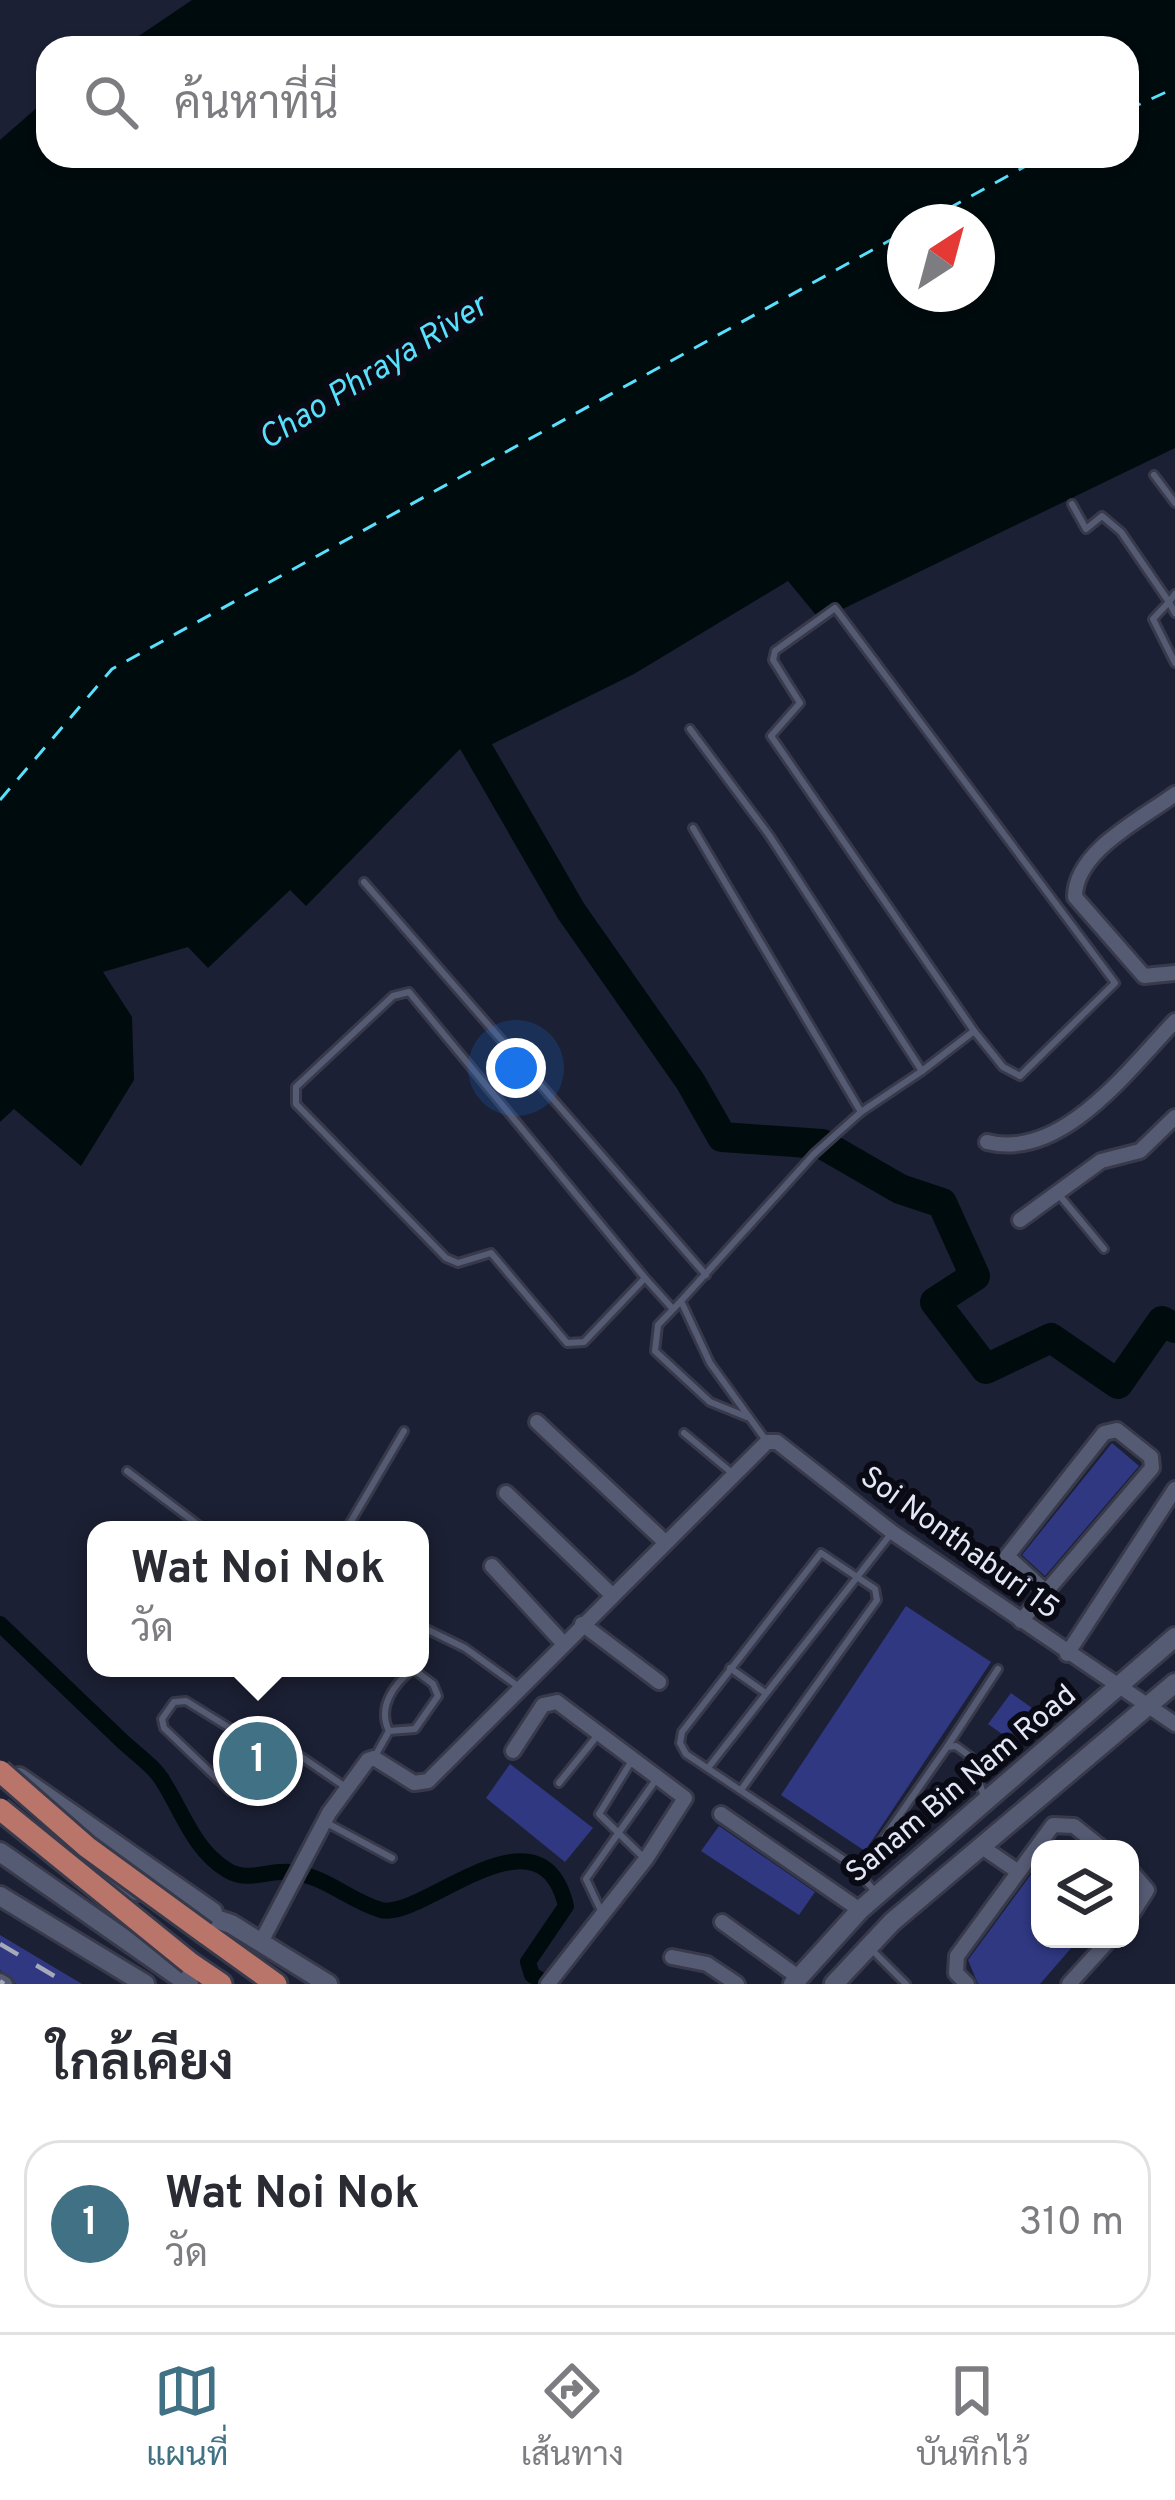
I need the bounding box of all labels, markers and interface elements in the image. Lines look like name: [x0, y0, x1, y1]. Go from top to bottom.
search box: [36, 36, 1139, 168]
icon: search: [78, 69, 144, 135]
text: ค้นหาที่นี่: [174, 78, 338, 135]
north arrow: [887, 204, 995, 312]
water label: Chao Phraya River: [252, 285, 498, 461]
your location: [486, 1038, 546, 1098]
street label: Soi Nonthaburi 15: [852, 1459, 1066, 1629]
popup: [87, 1521, 429, 1677]
text: Wat Noi Nok: [131, 1542, 385, 1599]
text: วัด: [131, 1607, 174, 1656]
street label: Sanam Bin Nam Road: [839, 1678, 1085, 1892]
pin: 1: [219, 1716, 297, 1806]
map controls: [1031, 1840, 1139, 1948]
button: layers: [1031, 1840, 1139, 1948]
text: ใกล้เคียง: [48, 2034, 234, 2099]
text: Wat Noi Nok: [165, 2167, 419, 2224]
text: 1: [82, 2200, 98, 2249]
text: 310 m: [1019, 2200, 1124, 2249]
text: วัด: [165, 2232, 208, 2281]
tab: แผนที่: [146, 2358, 228, 2478]
tab: เส้นทาง: [521, 2358, 624, 2478]
tab: บันทึกไว้: [916, 2358, 1029, 2478]

